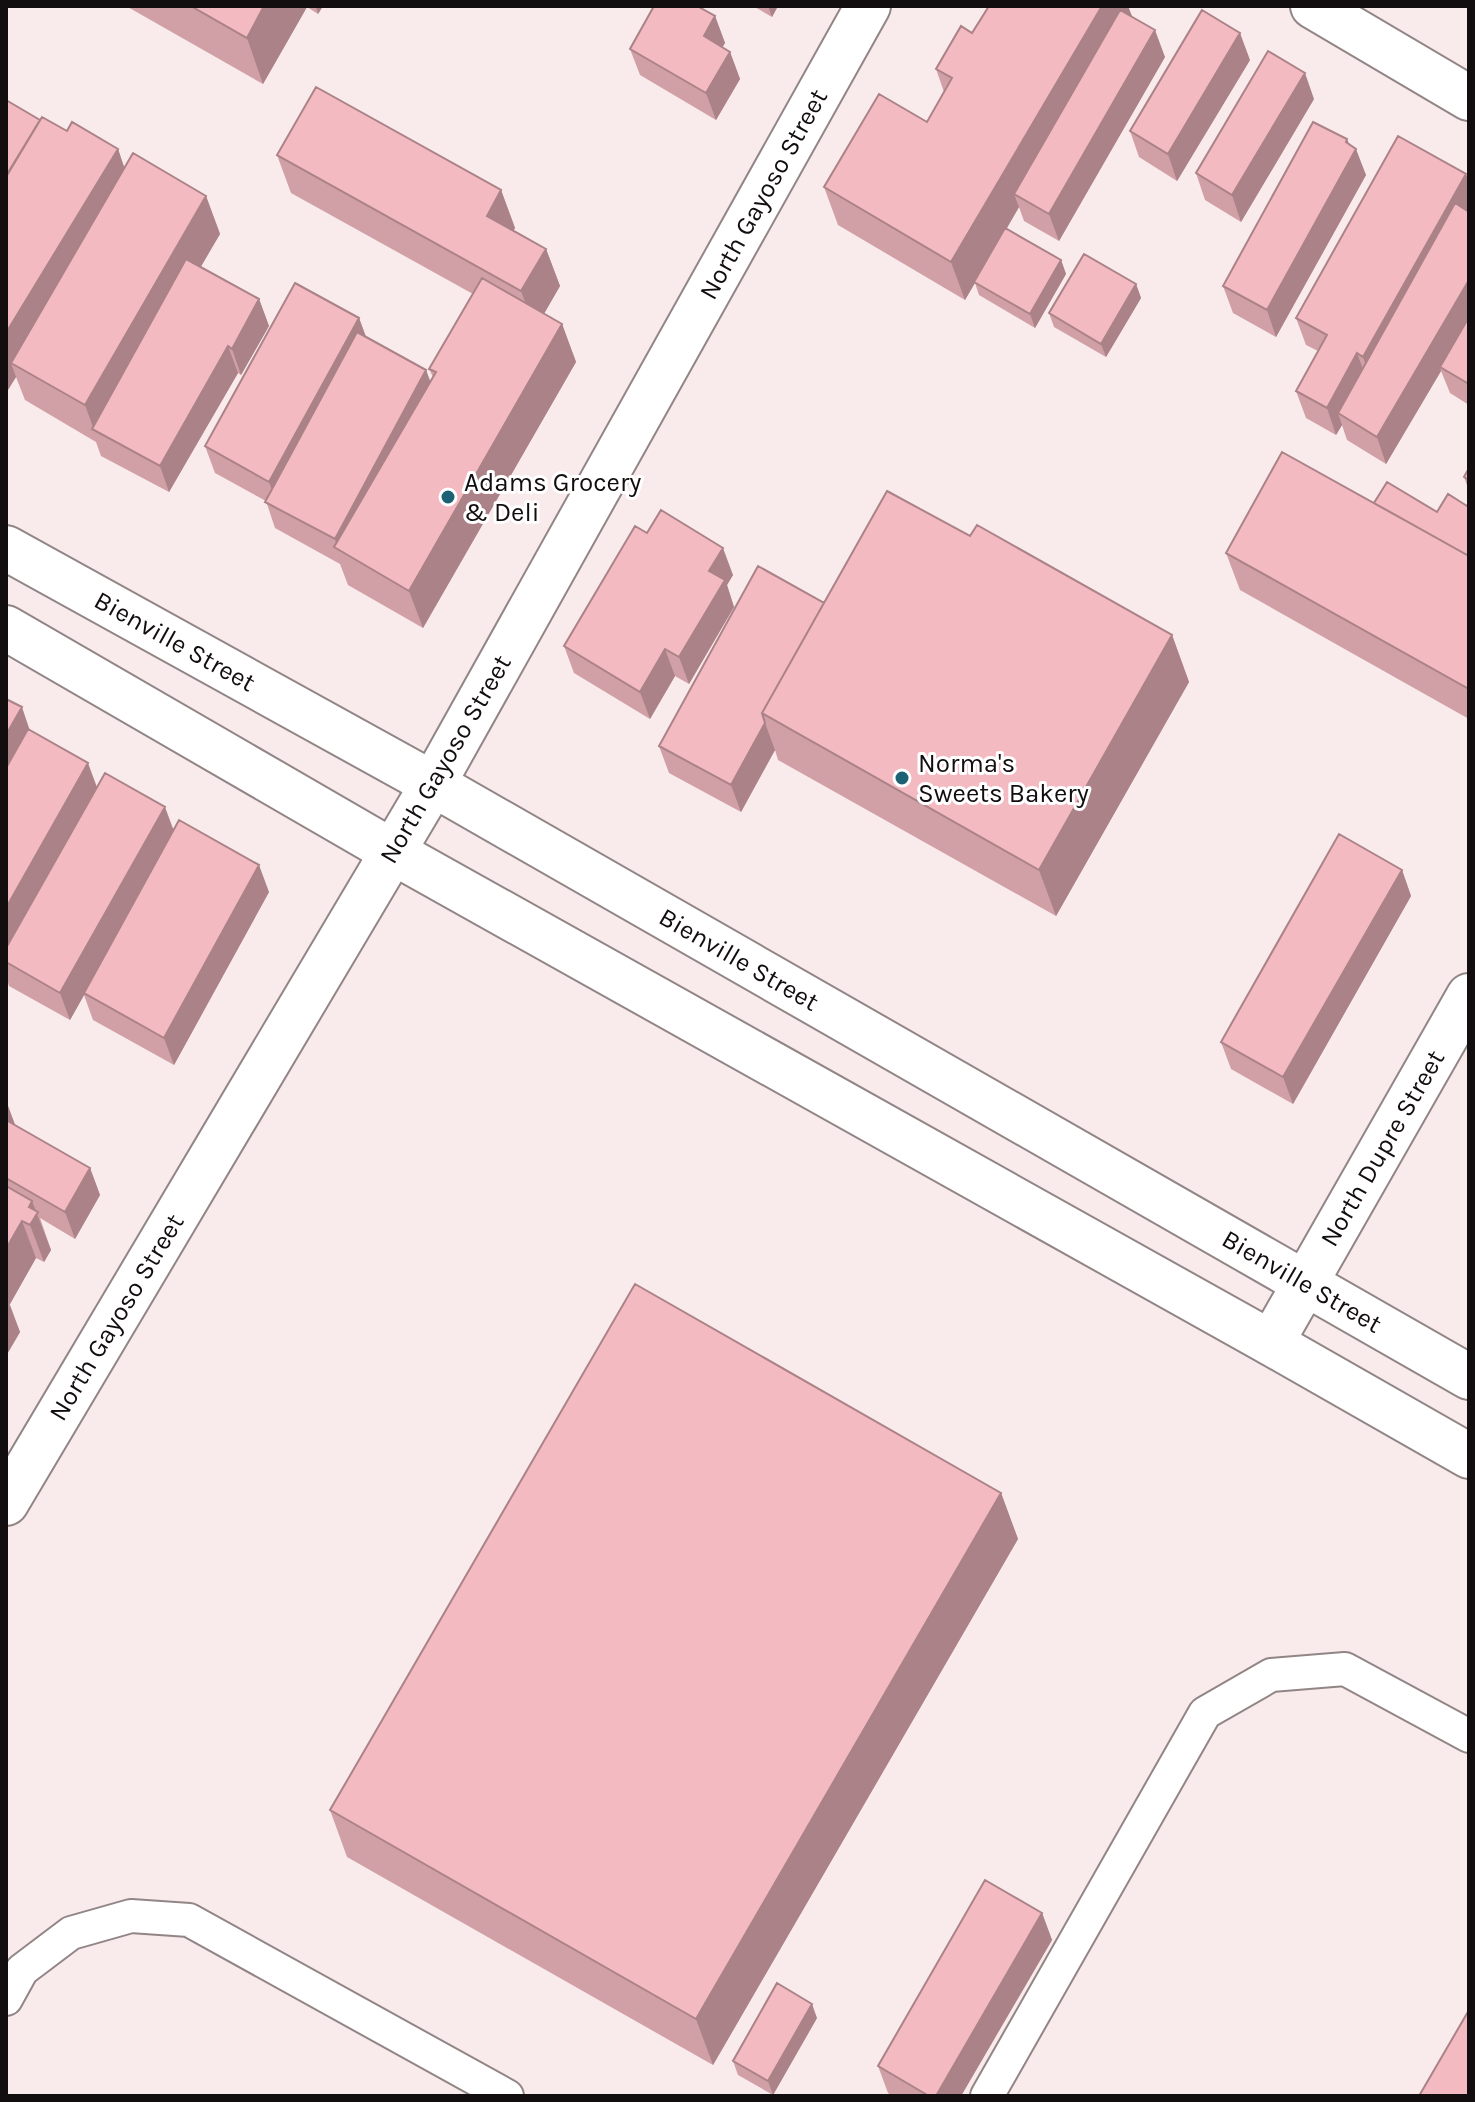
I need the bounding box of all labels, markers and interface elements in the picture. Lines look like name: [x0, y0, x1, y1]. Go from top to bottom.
street label: North Gayoso Street: [693, 83, 834, 305]
place label: Adams Grocery & Deli: [464, 467, 641, 528]
marker: Adams Grocery & Deli: [439, 488, 457, 506]
street label: Bienville Street: [89, 584, 261, 699]
street label: North Gayoso Street: [373, 649, 518, 869]
place label: Norma's Sweets Bakery: [918, 748, 1089, 809]
marker: Norma's Sweets Bakery: [893, 769, 911, 787]
street label: Bienville Street: [653, 901, 824, 1018]
street label: North Dupre Street: [1314, 1044, 1451, 1252]
street label: North Gayoso Street: [42, 1208, 191, 1426]
street label: Bienville Street: [1216, 1223, 1387, 1340]

